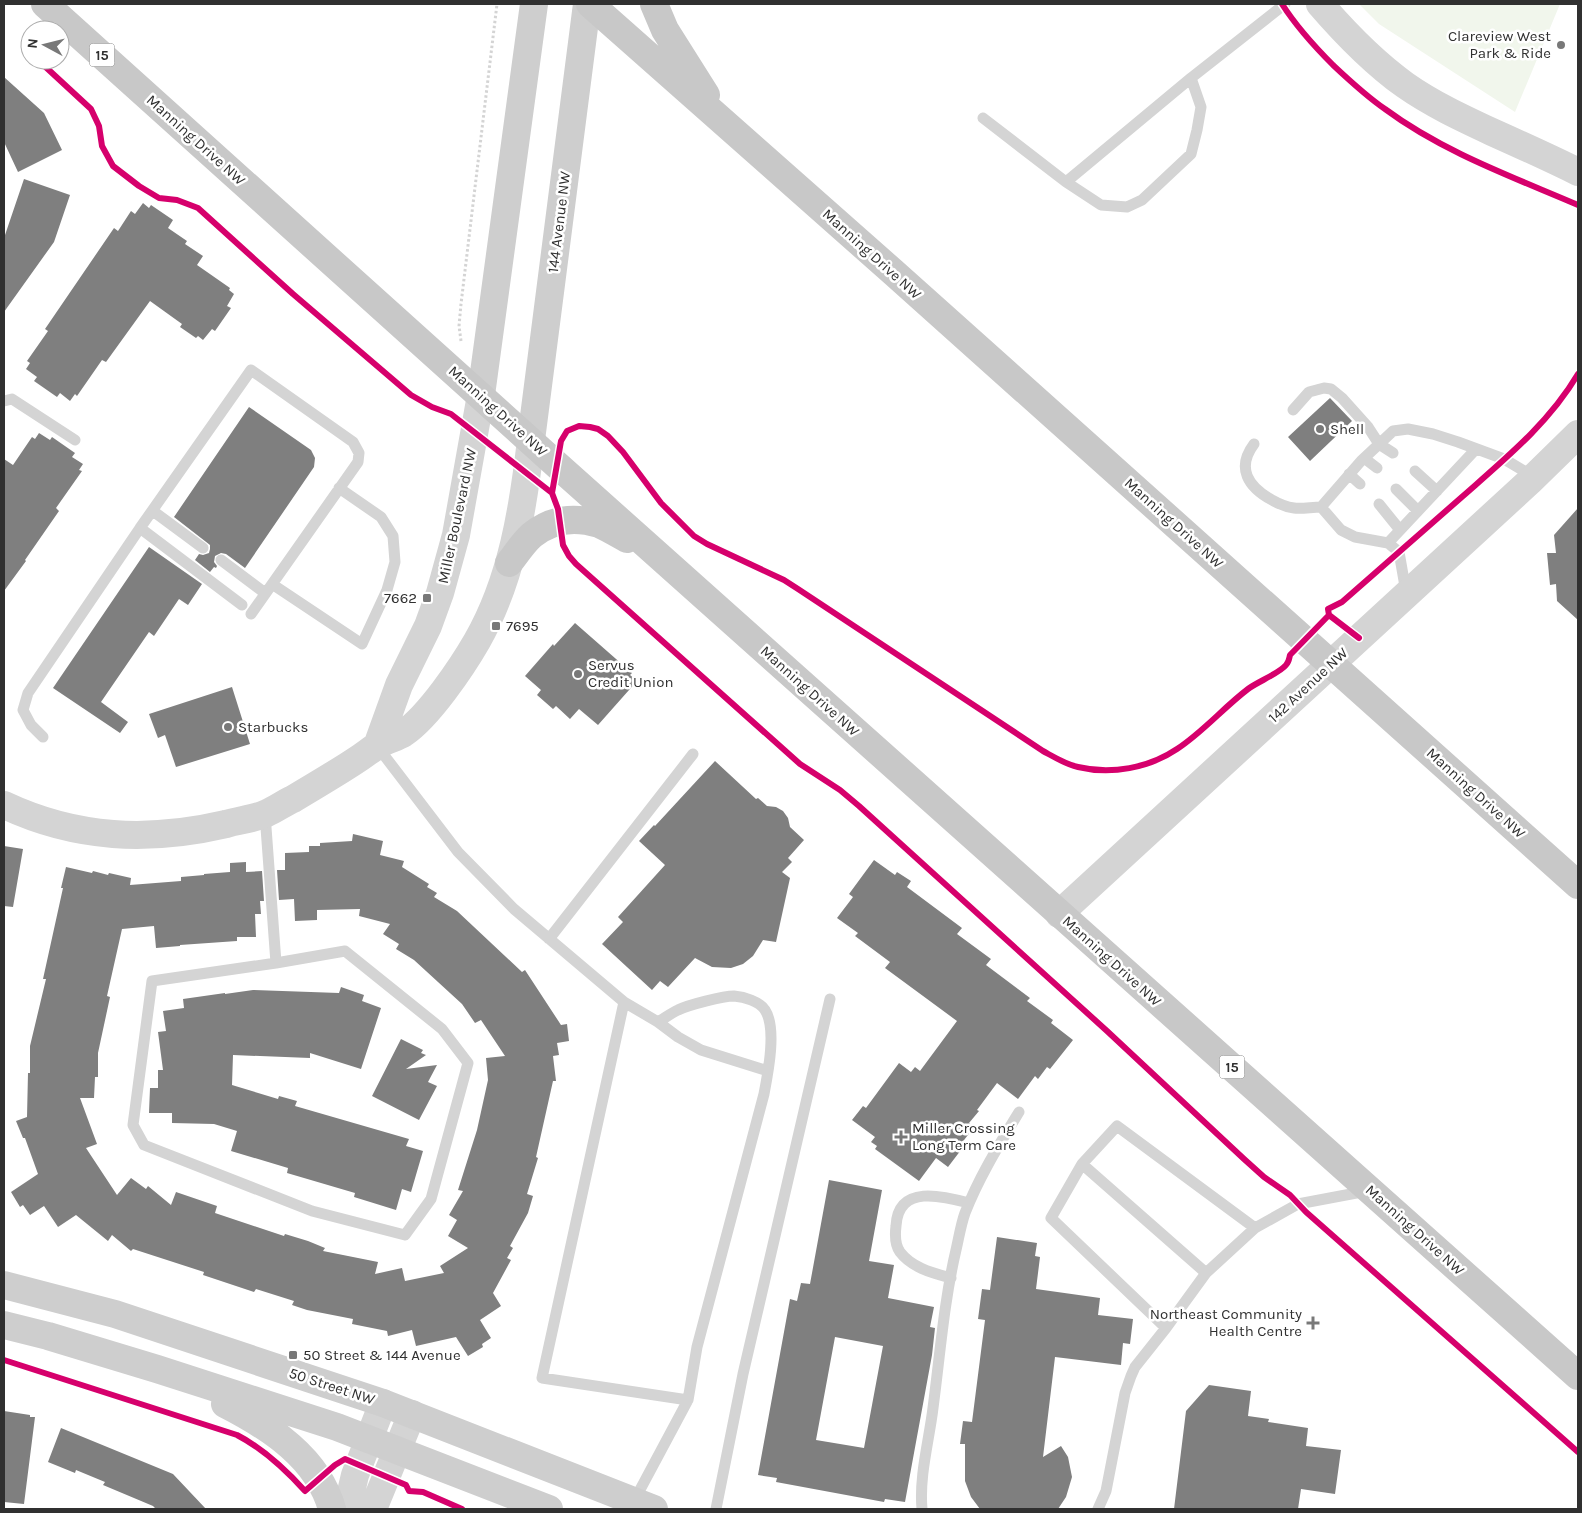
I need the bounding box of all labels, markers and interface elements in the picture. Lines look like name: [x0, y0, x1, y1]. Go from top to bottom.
north arrow: [20, 20, 70, 70]
place label: Clareview West Park & Ride: [1448, 27, 1551, 62]
text: N: [24, 37, 42, 49]
marker: Clareview West Park & Ride: [1555, 39, 1567, 51]
road number: 15: [90, 44, 114, 66]
street label: Manning Drive NW: [143, 91, 250, 190]
street label: 144 Avenue NW: [544, 170, 574, 274]
street label: Manning Drive NW: [819, 205, 926, 304]
street label: Manning Drive NW: [445, 362, 552, 461]
place label: Shell: [1330, 420, 1364, 438]
marker: Shell: [1314, 423, 1326, 435]
street label: Miller Boulevard NW: [434, 446, 480, 585]
street label: Manning Drive NW: [1121, 474, 1228, 573]
place label: 7662: [384, 589, 417, 607]
marker: 7662: [421, 592, 433, 604]
place label: 7695: [506, 617, 539, 635]
marker: 7695: [490, 620, 502, 632]
street label: Manning Drive NW: [757, 642, 864, 741]
street label: 142 Avenue NW: [1264, 643, 1352, 726]
place label: Servus Credit Union: [588, 656, 673, 691]
marker: Servus Credit Union: [572, 668, 584, 680]
place label: Starbucks: [238, 718, 308, 736]
marker: Starbucks: [222, 721, 234, 733]
street label: Manning Drive NW: [1423, 744, 1530, 843]
street label: Manning Drive NW: [1059, 912, 1166, 1011]
road number: 15: [1220, 1056, 1244, 1078]
place label: Miller Crossing Long Term Care: [912, 1119, 1016, 1154]
marker: Miller Crossing Long Term Care: [894, 1130, 908, 1144]
street label: Manning Drive NW: [1362, 1181, 1469, 1280]
place label: Northeast Community Health Centre: [1150, 1305, 1302, 1340]
marker: Northeast Community Health Centre: [1306, 1316, 1320, 1330]
place label: 50 Street & 144 Avenue: [303, 1346, 461, 1364]
marker: 50 Street & 144 Avenue: [287, 1349, 299, 1361]
street label: 50 Street NW: [287, 1364, 378, 1409]

